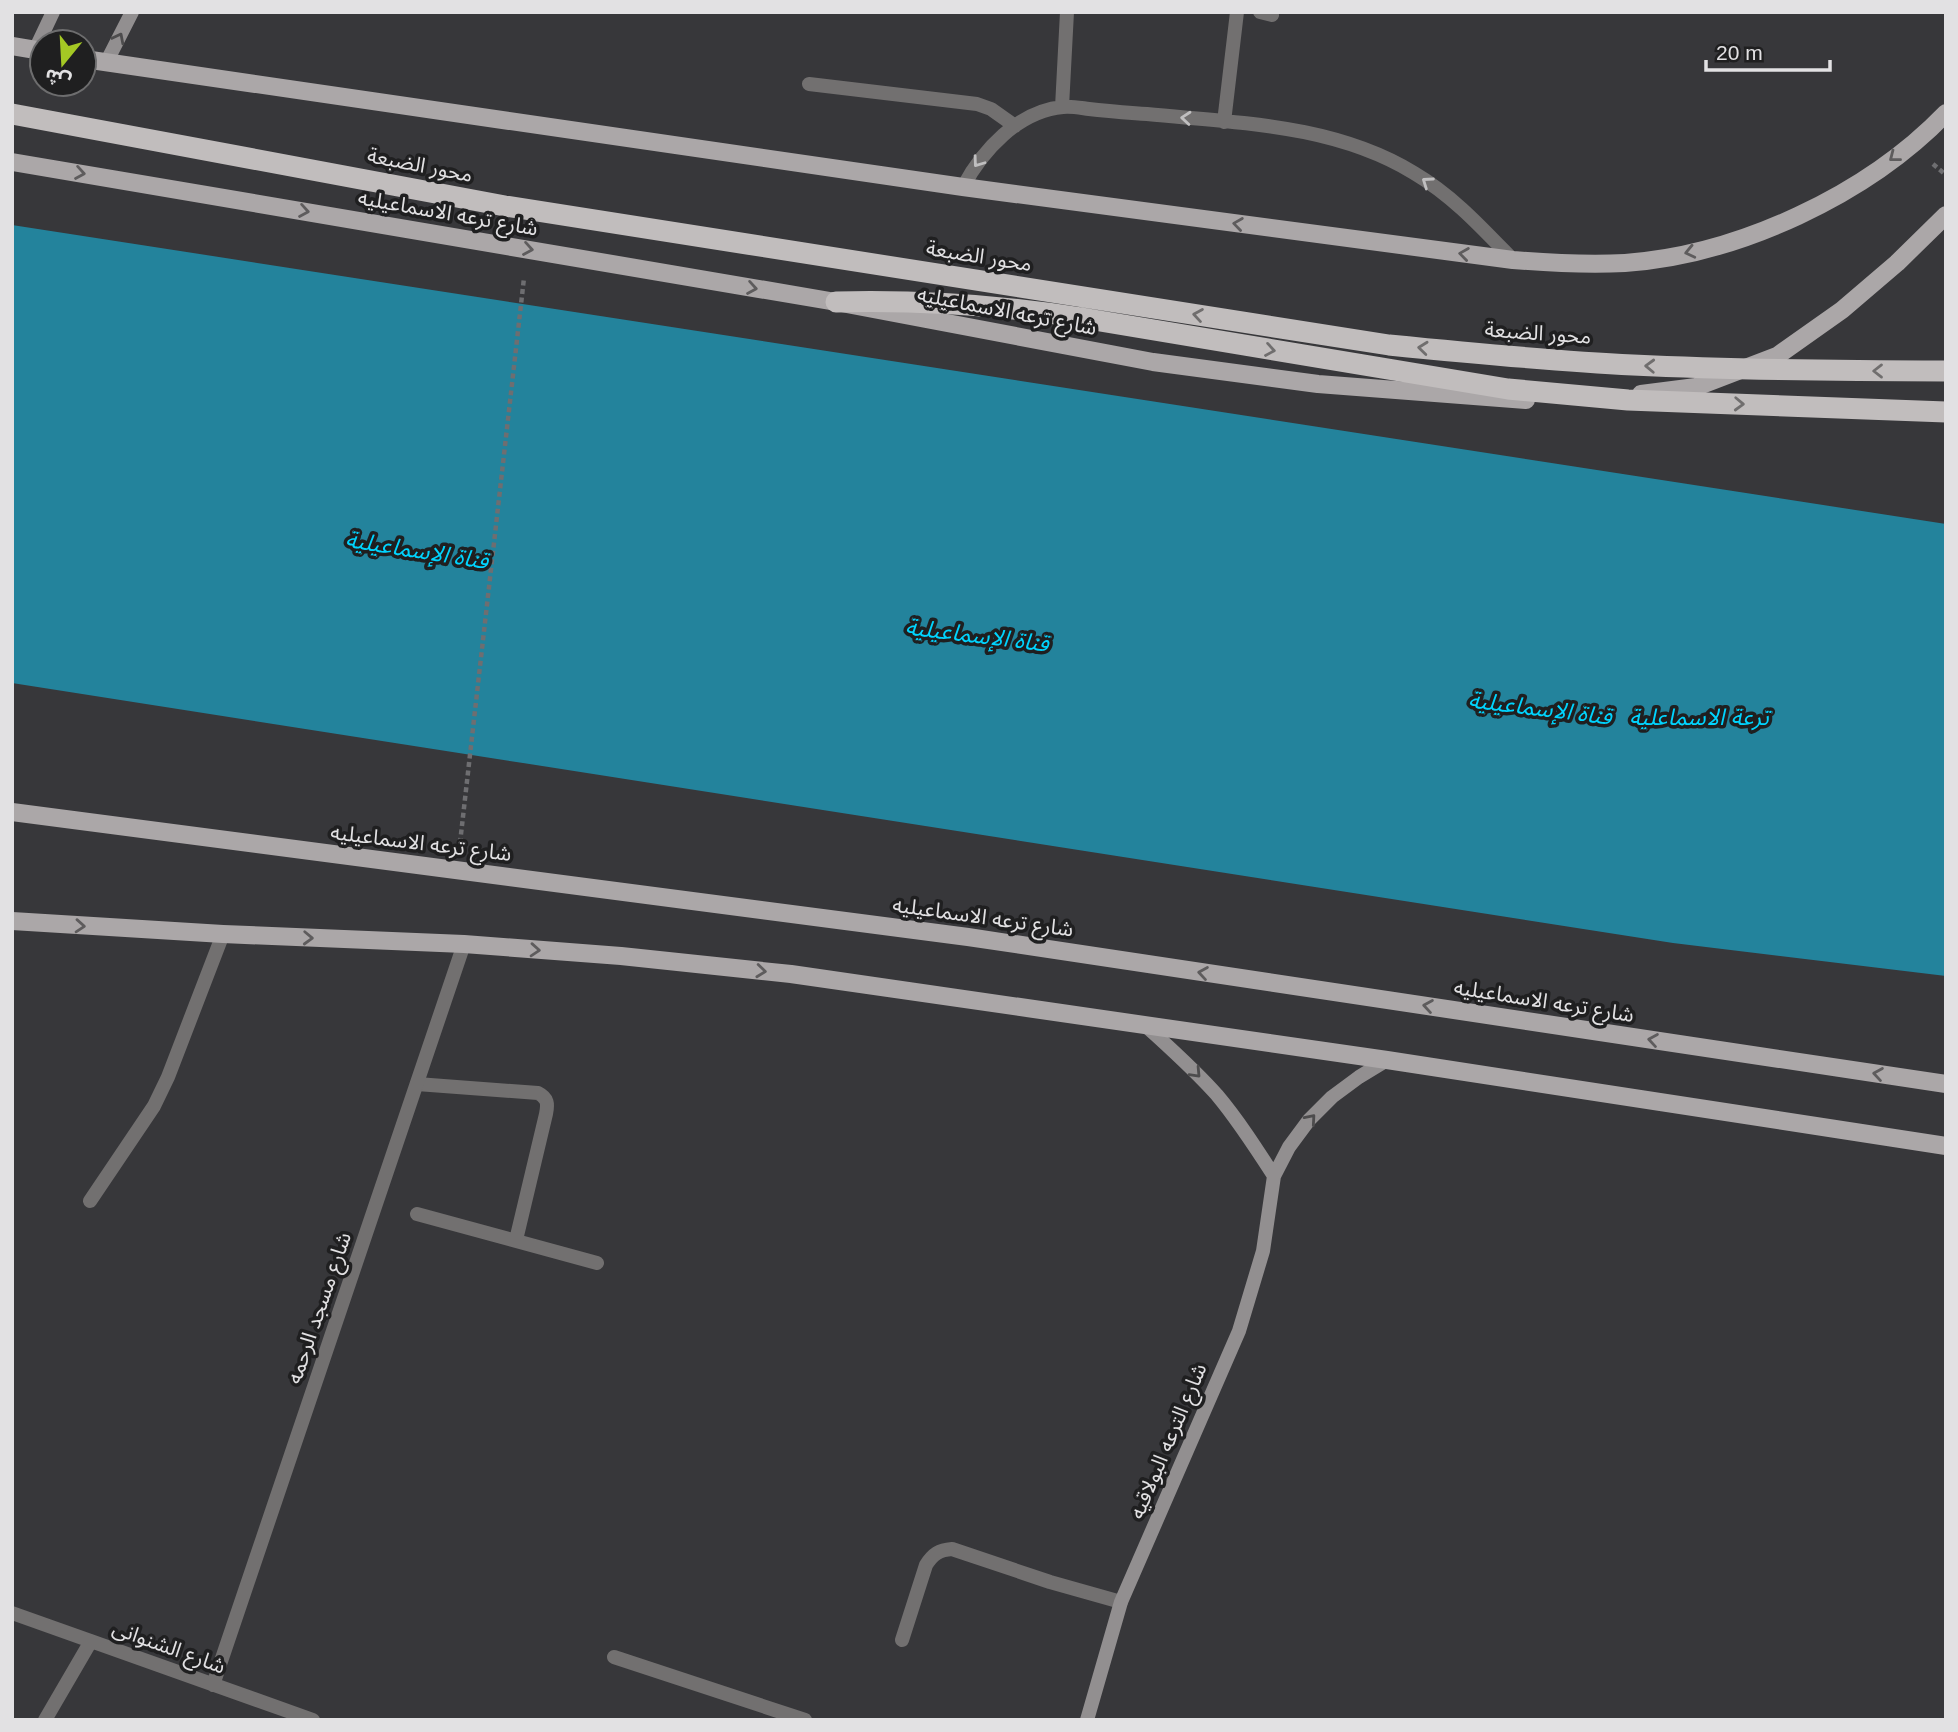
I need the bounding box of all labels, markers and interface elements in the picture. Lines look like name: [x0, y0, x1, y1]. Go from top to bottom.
north arrow: [28, 28, 98, 98]
scale bar: [1706, 28, 1830, 72]
one-way arrow: [110, 33, 124, 45]
text: 20 m: [1716, 41, 1763, 64]
text: ش: [42, 65, 74, 93]
one-way arrow: [1181, 111, 1192, 126]
street label: محور الضبعة: [365, 143, 475, 187]
one-way arrow: [1890, 149, 1902, 162]
one-way arrow: [974, 154, 986, 166]
one-way arrow: [74, 165, 85, 180]
one-way arrow: [1422, 177, 1435, 190]
street label: شارع ترعه الاسماعيليه: [356, 185, 540, 244]
one-way arrow: [298, 203, 310, 218]
one-way arrow: [1232, 216, 1244, 231]
street label: محور الضبعة: [924, 236, 1034, 276]
one-way arrow: [522, 241, 534, 256]
one-way arrow: [1684, 244, 1696, 258]
one-way arrow: [1458, 246, 1469, 261]
one-way arrow: [746, 280, 758, 295]
street label: شارع ترعه الاسماعيليه: [915, 282, 1099, 343]
one-way arrow: [1192, 308, 1204, 323]
street label: محور الضبعة: [1484, 317, 1592, 349]
one-way arrow: [1417, 341, 1428, 356]
one-way arrow: [1264, 342, 1276, 357]
one-way arrow: [1644, 358, 1655, 373]
one-way arrow: [1872, 363, 1882, 379]
one-way arrow: [1734, 397, 1745, 412]
water label: قناة الإسماعيلية: [343, 526, 492, 576]
water label: قناة الإسماعيلية: [904, 613, 1052, 659]
water label: قناة الإسماعيلية: [1467, 686, 1615, 732]
water label: ترعة الاسماعلية: [1629, 704, 1772, 731]
street label: شارع ترعه الاسماعيليه: [329, 820, 513, 869]
street label: شارع ترعه الاسماعيليه: [891, 892, 1075, 945]
one-way arrow: [75, 918, 86, 933]
one-way arrow: [302, 930, 313, 945]
one-way arrow: [529, 942, 540, 957]
one-way arrow: [756, 963, 767, 978]
one-way arrow: [1197, 965, 1209, 980]
street label: شارع ترعه الاسماعيليه: [1452, 975, 1636, 1030]
one-way arrow: [1422, 999, 1434, 1014]
one-way arrow: [1647, 1033, 1659, 1048]
one-way arrow: [1187, 1065, 1200, 1078]
one-way arrow: [1872, 1066, 1884, 1081]
one-way arrow: [1303, 1114, 1315, 1127]
street label: شارع مسجد الرحمه: [282, 1229, 359, 1388]
street label: شارع الترعه البولاقيه: [1124, 1360, 1214, 1524]
street label: شارع الشنوانى: [108, 1615, 229, 1681]

